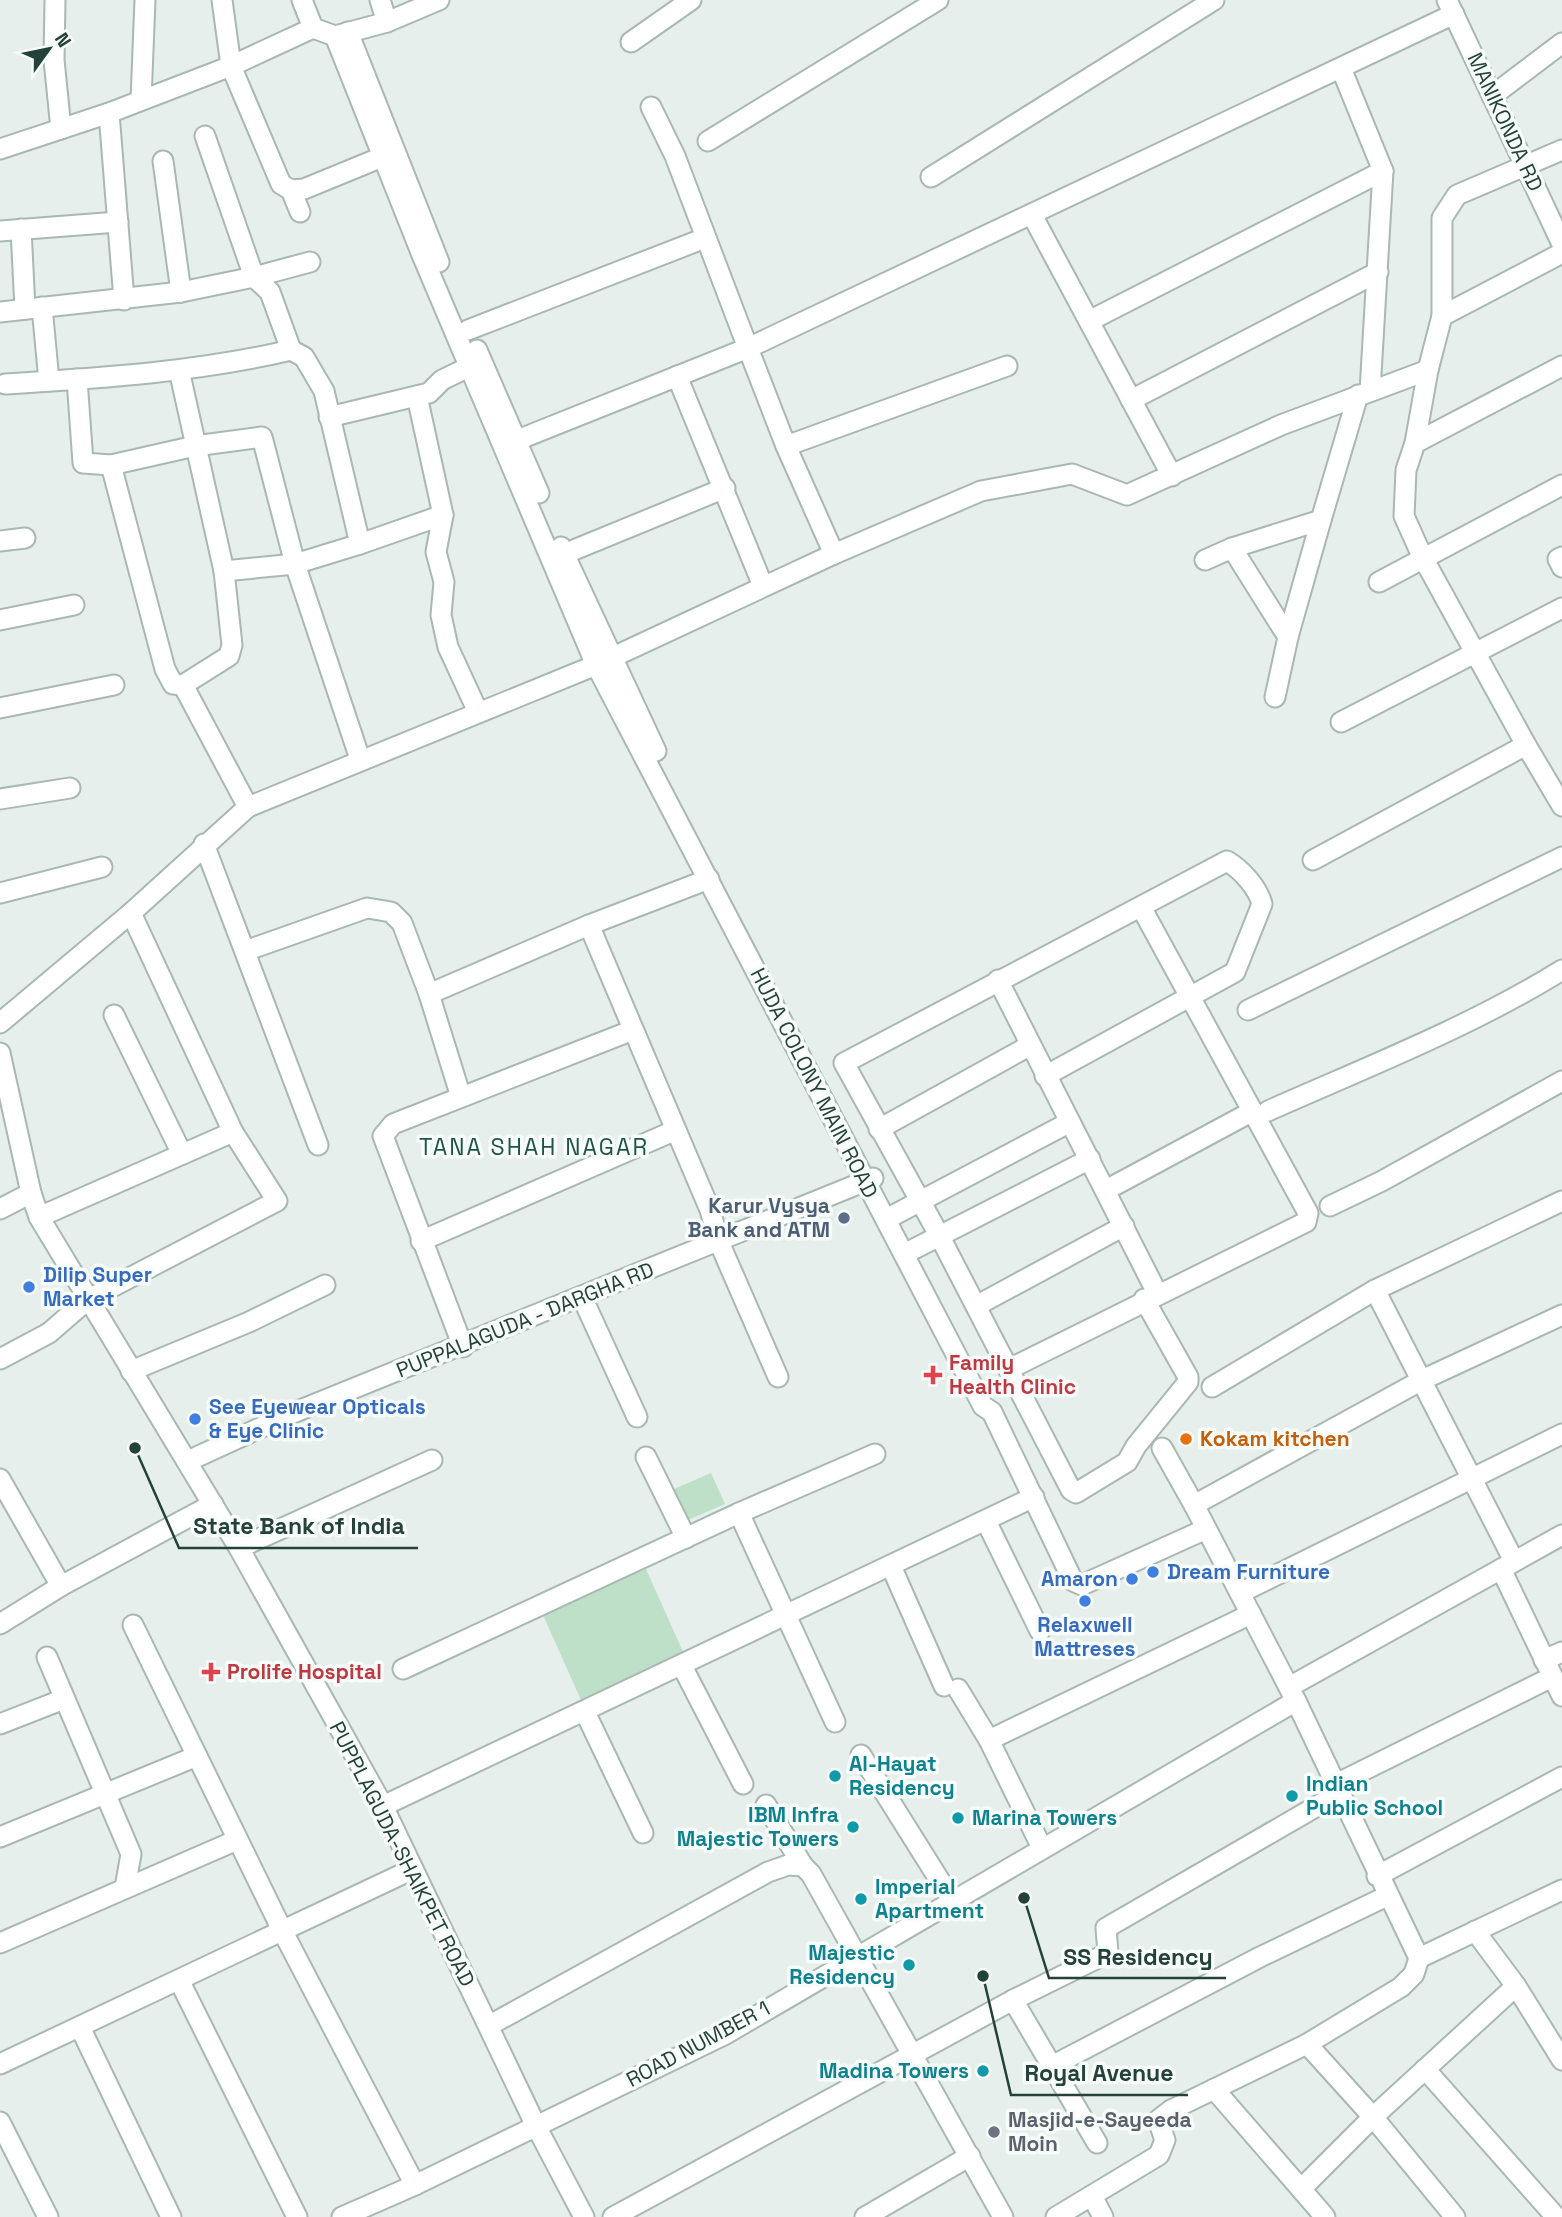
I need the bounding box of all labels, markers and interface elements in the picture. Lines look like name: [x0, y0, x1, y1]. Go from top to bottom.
north arrow: [14, 14, 84, 84]
text: N: [49, 28, 77, 52]
street label: MANIKONDA RD: [1462, 48, 1549, 195]
street label: HUDA COLONY MAIN ROAD: [745, 963, 884, 1202]
district label: TANA SHAH NAGAR: [419, 1132, 649, 1162]
place label: Karur Vysya Bank and ATM: [687, 1192, 830, 1243]
marker: Karur Vysya Bank and ATM: [836, 1210, 852, 1226]
street label: PUPPALAGUDA - DARGHA RD: [392, 1255, 658, 1384]
place label: Dilip Super Market: [43, 1261, 152, 1312]
marker: Dilip Super Market: [21, 1279, 37, 1295]
place label: Family Health Clinic: [949, 1349, 1076, 1400]
marker: Family Health Clinic: [923, 1365, 943, 1385]
place label: See Eyewear Opticals & Eye Clinic: [209, 1393, 426, 1444]
marker: See Eyewear Opticals & Eye Clinic: [187, 1411, 203, 1427]
place label: Kokam kitchen: [1200, 1425, 1350, 1452]
marker: Kokam kitchen: [1178, 1431, 1194, 1447]
callout: State Bank of India: [179, 1504, 418, 1548]
text: State Bank of India: [193, 1511, 405, 1541]
place label: Dream Furniture: [1167, 1558, 1330, 1585]
marker: Dream Furniture: [1145, 1564, 1161, 1580]
place label: Amaron: [1041, 1565, 1118, 1592]
marker: Amaron: [1124, 1571, 1140, 1587]
marker: Relaxwell Mattreses: [1077, 1593, 1093, 1609]
place label: Relaxwell Mattreses: [1034, 1611, 1136, 1662]
place label: Prolife Hospital: [227, 1658, 382, 1685]
marker: Prolife Hospital: [201, 1662, 221, 1682]
street label: PUPPLAGUDA-SHAIKPET ROAD: [324, 1717, 481, 1991]
place label: Al-Hayat Residency: [849, 1750, 955, 1801]
marker: Al-Hayat Residency: [827, 1768, 843, 1784]
place label: Indian Public School: [1306, 1770, 1443, 1821]
marker: Indian Public School: [1284, 1788, 1300, 1804]
place label: IBM Infra Majestic Towers: [677, 1801, 839, 1852]
place label: Marina Towers: [972, 1804, 1117, 1831]
marker: Marina Towers: [950, 1810, 966, 1826]
marker: IBM Infra Majestic Towers: [845, 1819, 861, 1835]
place label: Imperial Apartment: [875, 1873, 984, 1924]
marker: Imperial Apartment: [853, 1891, 869, 1907]
callout: SS Residency: [1049, 1934, 1226, 1978]
place label: Majestic Residency: [789, 1939, 895, 1990]
text: SS Residency: [1063, 1942, 1213, 1972]
marker: Majestic Residency: [901, 1957, 917, 1973]
street label: ROAD NUMBER 1: [621, 1994, 774, 2093]
callout: Royal Avenue: [1011, 2051, 1188, 2095]
place label: Madina Towers: [819, 2057, 969, 2084]
text: Royal Avenue: [1024, 2058, 1174, 2088]
marker: Madina Towers: [975, 2063, 991, 2079]
place label: Masjid-e-Sayeeda Moin: [1008, 2106, 1192, 2157]
marker: Masjid-e-Sayeeda Moin: [986, 2124, 1002, 2140]

